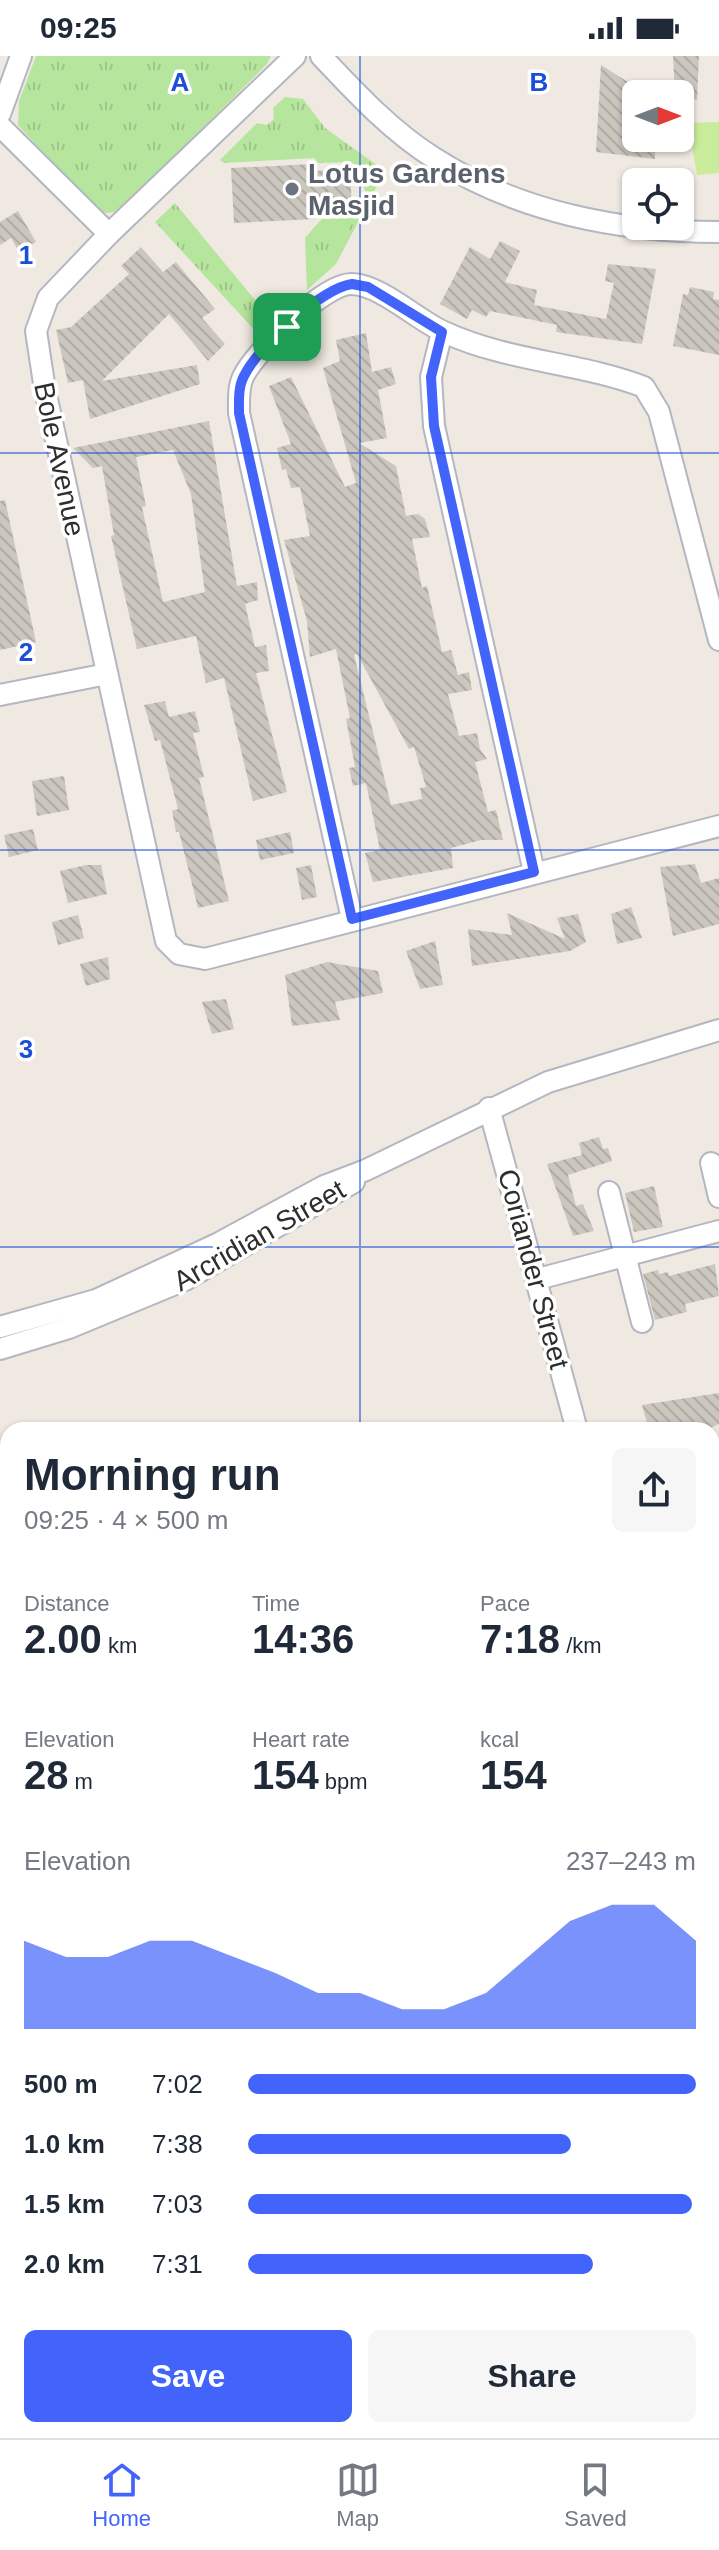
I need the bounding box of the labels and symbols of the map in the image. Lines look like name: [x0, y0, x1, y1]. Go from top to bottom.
text: A: [171, 67, 190, 97]
text: B: [530, 67, 548, 97]
north arrow: [622, 80, 694, 152]
place label: Lotus Gardens Masjid: [308, 158, 506, 221]
marker: Lotus Gardens Masjid: [283, 180, 301, 198]
text: 1: [19, 240, 33, 270]
pin: [253, 293, 321, 361]
street label: Bole Avenue: [28, 379, 91, 539]
text: 2: [19, 637, 33, 667]
text: 3: [19, 1034, 33, 1064]
street label: Coriander Street: [492, 1166, 575, 1373]
street label: Arcridian Street: [168, 1174, 351, 1297]

